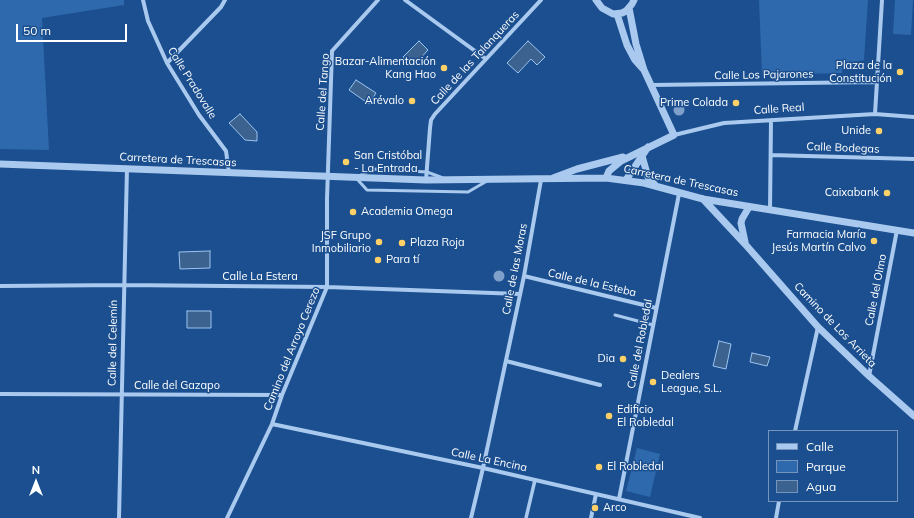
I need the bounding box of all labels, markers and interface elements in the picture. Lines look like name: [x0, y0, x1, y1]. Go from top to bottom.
street label: Calle de las Talanqueras: [428, 8, 522, 108]
scale bar: [18, 16, 129, 42]
text: 50 m: [23, 23, 51, 38]
street label: Calle Pradovalle: [165, 45, 219, 121]
street label: Calle del Tango: [314, 53, 332, 131]
place label: Bazar-Alimentación Kang Hao: [335, 55, 436, 81]
place label: Plaza de la Constitución: [829, 59, 892, 85]
marker: Bazar-Alimentación Kang Hao: [439, 63, 449, 73]
marker: Plaza de la Constitución: [895, 67, 905, 77]
street label: Calle Los Pajarones: [714, 68, 814, 82]
place label: Arévalo: [365, 94, 404, 108]
marker: Arévalo: [407, 96, 417, 106]
place label: Prime Colada: [660, 96, 728, 110]
marker: Prime Colada: [731, 98, 741, 108]
street label: Calle Real: [753, 101, 805, 117]
place label: Unide: [841, 124, 871, 138]
marker: Unide: [874, 126, 884, 136]
street label: Calle Bodegas: [806, 140, 880, 156]
place label: San Cristóbal - La Entrada: [354, 149, 422, 175]
street label: Carretera de Trescasas: [119, 150, 237, 170]
marker: San Cristóbal - La Entrada: [341, 157, 351, 167]
street label: Carretera de Trescasas: [622, 162, 740, 200]
place label: Caixabank: [825, 186, 879, 200]
marker: Caixabank: [882, 188, 892, 198]
place label: Academia Omega: [361, 205, 453, 219]
marker: Academia Omega: [348, 207, 358, 217]
street label: Calle de las Moras: [500, 222, 530, 316]
place label: Farmacia María Jesús Martín Calvo: [772, 228, 866, 254]
place label: JSF Grupo Inmobiliario: [312, 229, 371, 255]
place label: Plaza Roja: [410, 236, 464, 250]
marker: Farmacia María Jesús Martín Calvo: [869, 236, 879, 246]
marker: JSF Grupo Inmobiliario: [374, 237, 384, 247]
marker: Plaza Roja: [397, 238, 407, 248]
place label: Para tí: [386, 253, 419, 267]
street label: Calle del Olmo: [863, 253, 889, 327]
marker: Para tí: [373, 255, 383, 265]
street label: Calle de la Esteba: [547, 266, 637, 300]
street label: Calle La Estera: [222, 270, 298, 284]
street label: Camino de Los Arrieta: [791, 280, 879, 370]
street label: Camino del Arroyo Cerezo: [261, 285, 323, 413]
street label: Calle del Robledal: [625, 298, 655, 390]
street label: Calle del Celemín: [106, 300, 120, 386]
place label: Dia: [598, 352, 615, 366]
marker: Dia: [618, 354, 628, 364]
place label: Dealers League, S.L.: [661, 369, 722, 395]
marker: Dealers League, S.L.: [648, 377, 658, 387]
street label: Calle del Gazapo: [134, 379, 220, 393]
place label: Edificio El Robledal: [617, 403, 674, 429]
marker: Edificio El Robledal: [604, 411, 614, 421]
legend: [768, 430, 898, 502]
text: Calle: [806, 439, 833, 454]
street label: Calle La Encina: [450, 445, 528, 475]
text: Parque: [806, 459, 846, 474]
place label: El Robledal: [607, 460, 664, 474]
north arrow: [16, 462, 56, 502]
marker: El Robledal: [594, 462, 604, 472]
text: N: [32, 463, 40, 477]
text: Agua: [806, 479, 836, 494]
place label: Arco: [603, 501, 627, 515]
marker: Arco: [590, 503, 600, 513]

